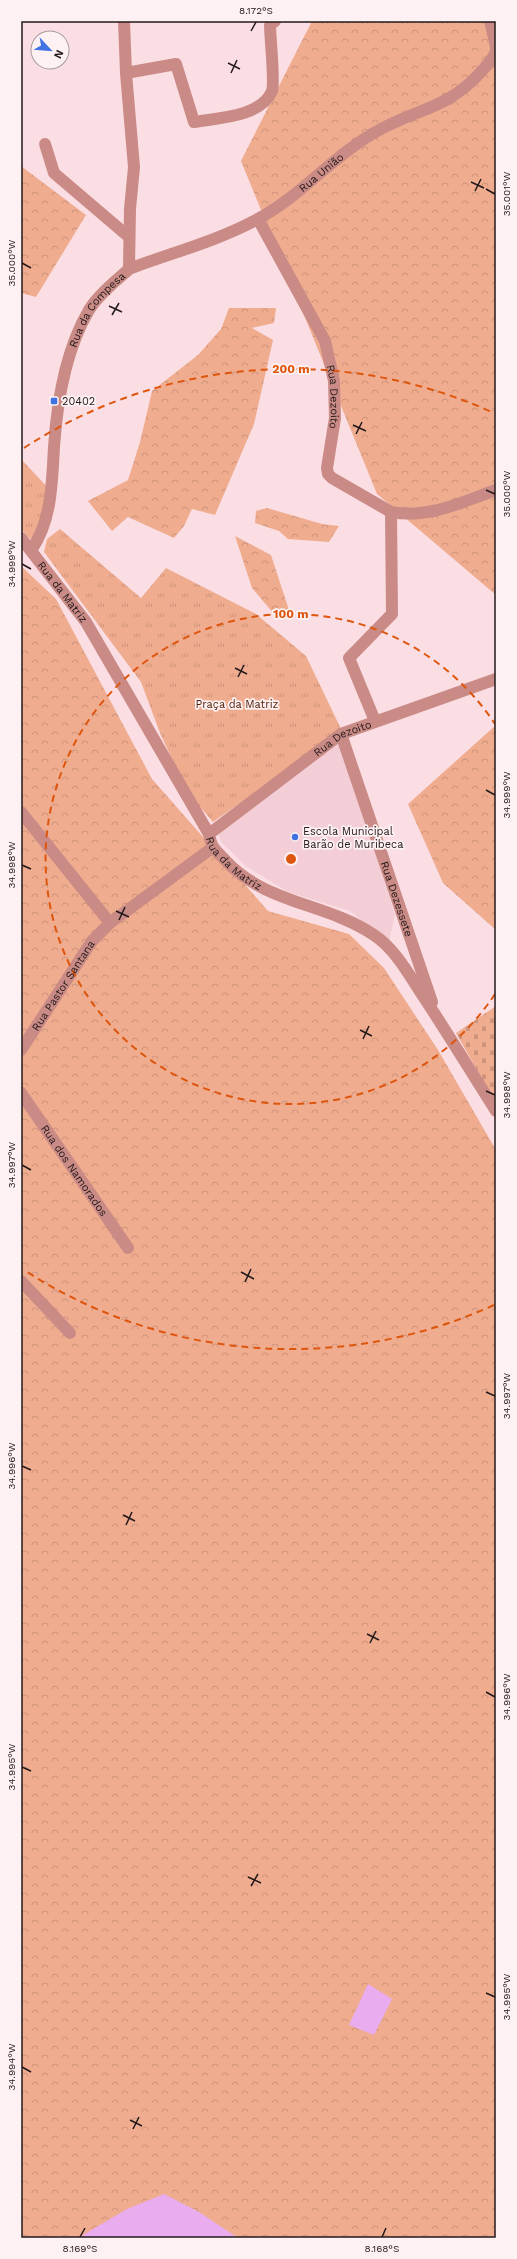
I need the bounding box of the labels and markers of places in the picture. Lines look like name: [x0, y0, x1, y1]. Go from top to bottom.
place label: 20402: [62, 395, 95, 408]
marker: 20402: [49, 396, 59, 406]
place label: Escola Municipal Barão de Muribeca: [303, 825, 403, 851]
marker: Escola Municipal Barão de Muribeca: [290, 832, 300, 842]
centre of rings: [284, 852, 298, 866]

